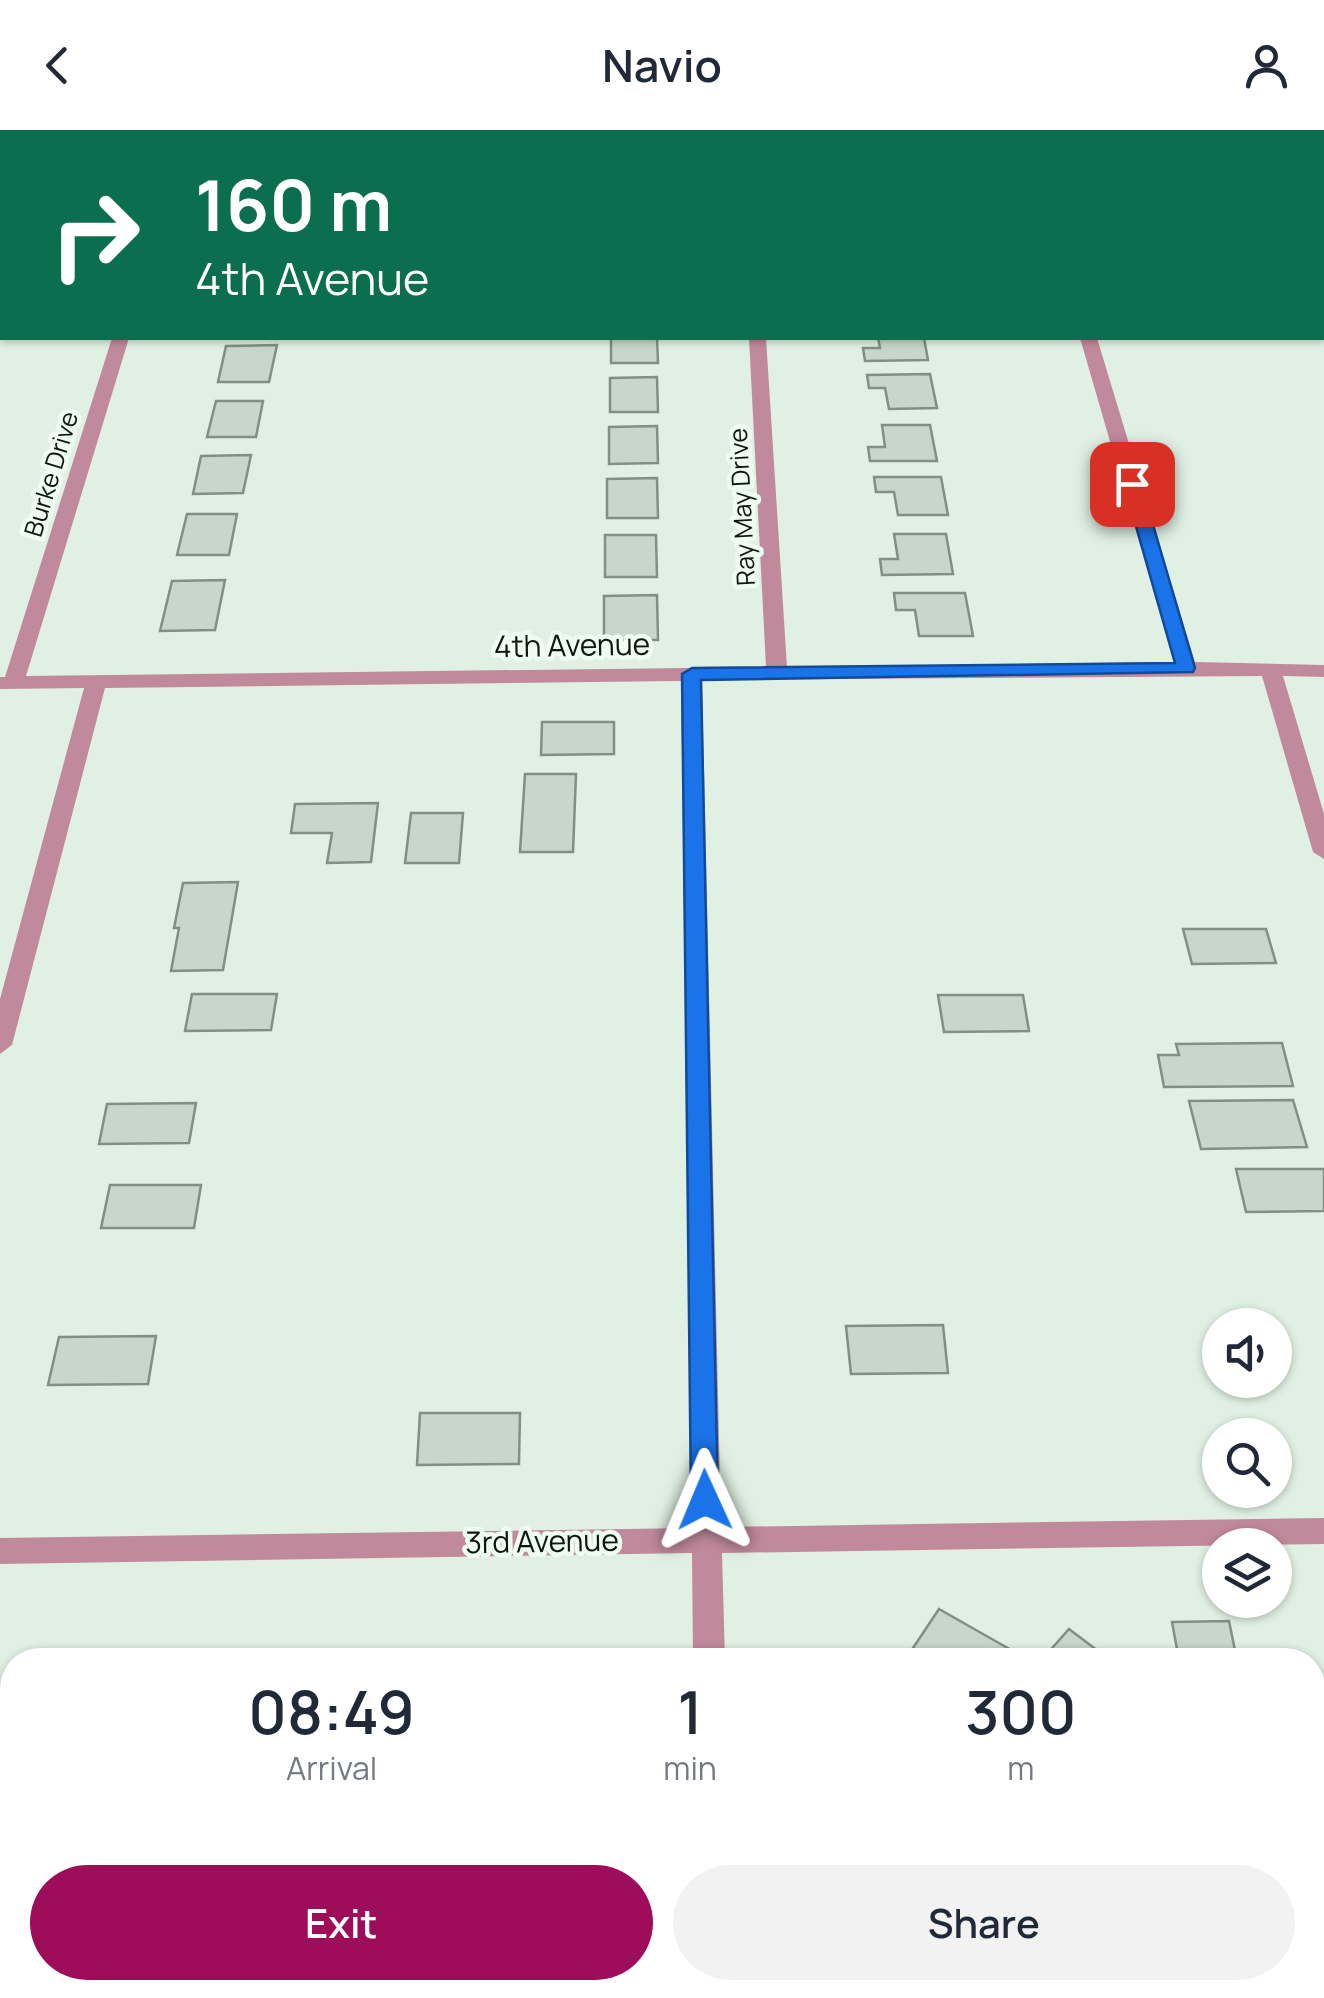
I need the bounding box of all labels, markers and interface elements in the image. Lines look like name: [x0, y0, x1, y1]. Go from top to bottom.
text: Navio: [602, 34, 722, 96]
icon: back: [30, 38, 85, 93]
icon: person: [1239, 38, 1294, 93]
text: 160 m: [195, 156, 392, 252]
icon: right: [30, 170, 160, 300]
text: 4th Avenue: [195, 247, 429, 309]
street label: Burke Drive: [15, 407, 86, 541]
street label: Ray May Drive: [720, 427, 763, 587]
pin: [1090, 442, 1175, 527]
icon: arrive: [1105, 457, 1160, 512]
street label: 4th Avenue: [494, 623, 650, 666]
map controls: [1202, 1308, 1292, 1618]
button: sound: [1202, 1308, 1292, 1398]
button: search: [1202, 1418, 1292, 1508]
position arrow: [653, 1448, 757, 1552]
street label: 3rd Avenue: [465, 1519, 619, 1562]
button: layers: [1202, 1528, 1292, 1618]
text: 08:49: [248, 1670, 415, 1752]
text: 1: [677, 1670, 703, 1752]
text: 300: [965, 1670, 1077, 1752]
text: Arrival: [286, 1746, 377, 1790]
text: min: [663, 1746, 717, 1790]
text: m: [1007, 1746, 1034, 1790]
button: Exit: [30, 1865, 653, 1980]
button: Share: [673, 1865, 1295, 1980]

